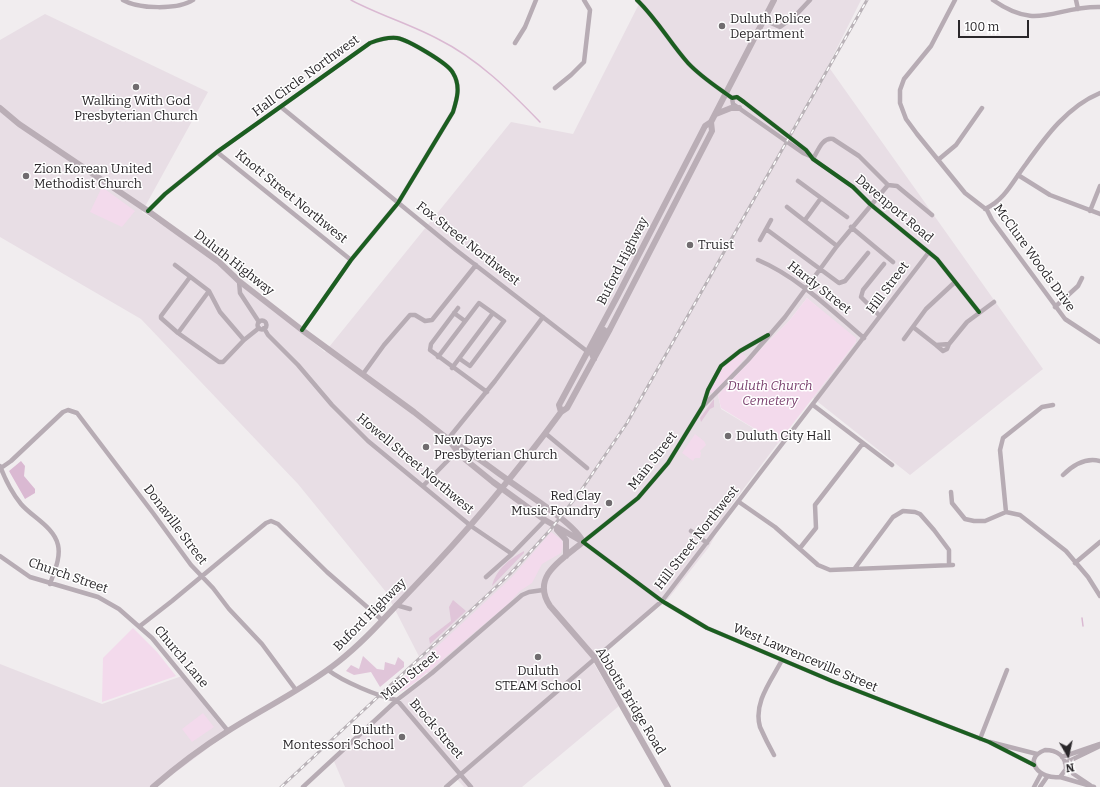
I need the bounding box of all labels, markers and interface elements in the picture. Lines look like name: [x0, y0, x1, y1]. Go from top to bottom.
place label: Duluth Police Department: [730, 11, 810, 42]
scale bar: [960, 12, 1031, 38]
text: 100 m: [965, 20, 999, 34]
marker: Duluth Police Department: [717, 21, 727, 31]
street label: Hall Circle Northwest: [249, 32, 363, 120]
marker: Walking With God Presbyterian Church: [131, 82, 141, 92]
place label: Walking With God Presbyterian Church: [74, 93, 198, 124]
street label: Knott Street Northwest: [232, 147, 350, 247]
place label: Zion Korean United Methodist Church: [34, 161, 152, 192]
marker: Zion Korean United Methodist Church: [21, 171, 31, 181]
street label: Davenport Road: [852, 172, 936, 246]
street label: Fox Street Northwest: [413, 199, 523, 289]
street label: McClure Woods Drive: [990, 201, 1078, 315]
street label: Buford Highway: [594, 214, 652, 308]
street label: Duluth Highway: [191, 227, 277, 299]
place label: Truist: [698, 237, 734, 253]
marker: Truist: [685, 240, 695, 250]
street label: Hardy Street: [784, 258, 854, 318]
street label: Hill Street: [863, 259, 913, 317]
park label: Duluth Church Cemetery: [727, 378, 813, 409]
street label: Howell Street Northwest: [353, 411, 477, 517]
place label: Duluth City Hall: [736, 428, 831, 444]
street label: Main Street: [625, 429, 681, 493]
marker: Duluth City Hall: [723, 431, 733, 441]
place label: New Days Presbyterian Church: [434, 432, 558, 463]
marker: New Days Presbyterian Church: [421, 442, 431, 452]
street label: Donaville Street: [140, 482, 210, 568]
street label: Hill Street Northwest: [652, 483, 742, 593]
place label: Red Clay Music Foundry: [511, 488, 601, 519]
marker: Red Clay Music Foundry: [604, 498, 614, 508]
street label: Church Street: [26, 555, 110, 597]
street label: Buford Highway: [330, 575, 410, 655]
street label: West Lawrenceville Street: [730, 620, 880, 696]
street label: Church Lane: [151, 623, 211, 691]
street label: Abbotts Bridge Road: [592, 645, 668, 757]
street label: Main Street: [378, 648, 442, 704]
marker: Duluth STEAM School: [533, 652, 543, 662]
place label: Duluth STEAM School: [495, 663, 581, 694]
street label: Brock Street: [406, 696, 466, 762]
place label: Duluth Montessori School: [282, 722, 394, 753]
marker: Duluth Montessori School: [397, 732, 407, 742]
north arrow: [1048, 735, 1088, 775]
text: N: [1065, 760, 1075, 774]

